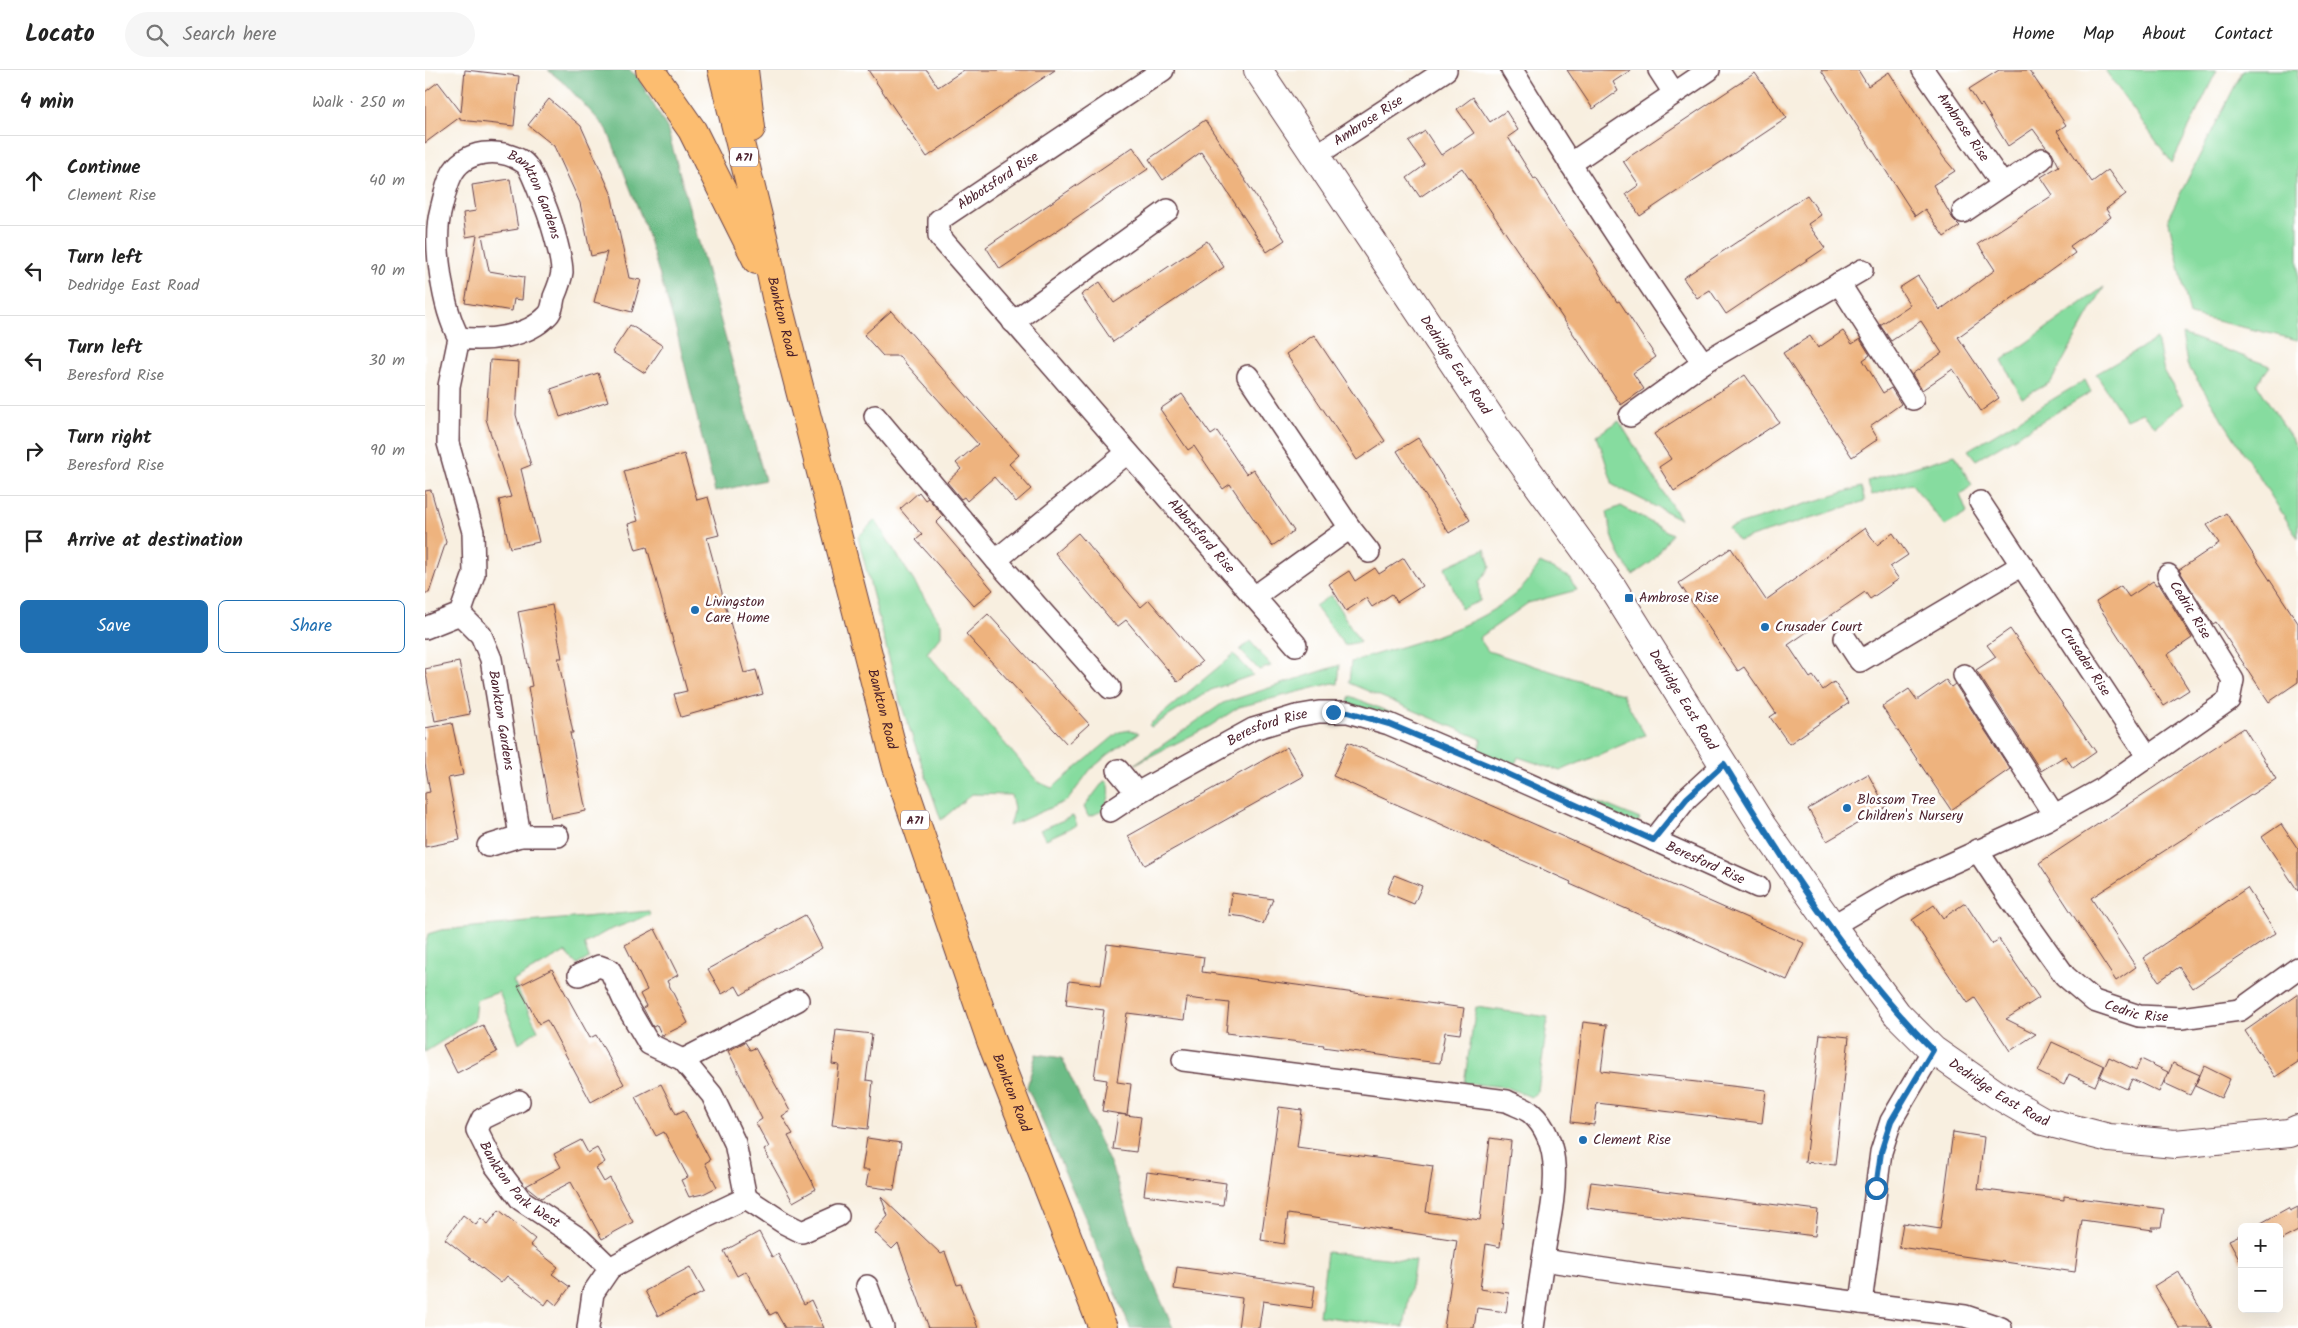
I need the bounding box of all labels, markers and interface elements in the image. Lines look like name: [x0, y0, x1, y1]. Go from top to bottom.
search box: [125, 12, 475, 57]
text: Locato: [25, 15, 95, 54]
text: Search here: [183, 20, 276, 50]
text: Home: [2012, 20, 2055, 49]
text: Map: [2083, 20, 2114, 49]
text: About: [2142, 20, 2186, 49]
text: Contact: [2214, 20, 2273, 49]
icon: search: [143, 21, 171, 49]
text: 4 min: [20, 86, 74, 119]
street label: Ambrose Rise: [1931, 88, 1995, 167]
street label: Ambrose Rise: [1329, 89, 1408, 152]
text: Walk · 250 m: [312, 90, 405, 115]
street label: Bankton Gardens: [504, 145, 566, 242]
street label: Abbotsford Rise: [953, 146, 1044, 216]
road number: A71: [730, 147, 758, 166]
text: Continue: [67, 153, 140, 183]
icon: ahead: [20, 167, 48, 195]
text: 40 m: [369, 168, 405, 193]
text: Clement Rise: [67, 183, 156, 208]
text: Turn left: [67, 243, 142, 273]
icon: left: [20, 257, 48, 285]
text: 90 m: [370, 258, 405, 283]
text: Dedridge East Road: [67, 273, 199, 298]
street label: Bankton Road: [761, 275, 802, 361]
street label: Dedridge East Road: [1414, 311, 1497, 420]
text: Turn left: [67, 333, 142, 363]
icon: left: [20, 347, 48, 375]
text: 30 m: [369, 348, 405, 373]
text: Beresford Rise: [67, 363, 164, 388]
text: Turn right: [67, 423, 152, 453]
icon: right: [20, 437, 48, 465]
text: 90 m: [370, 438, 405, 463]
text: Beresford Rise: [67, 453, 164, 478]
street label: Abbotsford Rise: [1162, 494, 1241, 579]
text: Arrive at destination: [67, 526, 243, 556]
icon: arrive: [20, 527, 48, 555]
street label: Cedric Rise: [2163, 576, 2217, 644]
place label: Ambrose Rise: [1639, 587, 1719, 609]
place label: Livingston Care Home: [705, 591, 770, 629]
marker: Ambrose Rise: [1623, 592, 1635, 604]
button: Save: [20, 600, 208, 653]
button: Share: [218, 600, 405, 653]
marker: Livingston Care Home: [689, 604, 701, 616]
place label: Crusader Court: [1775, 616, 1863, 638]
marker: Crusader Court: [1759, 621, 1771, 633]
street label: Crusader Rise: [2054, 622, 2117, 701]
street label: Dedridge East Road: [1643, 645, 1724, 756]
street label: Bankton Road: [861, 667, 903, 753]
street label: Bankton Gardens: [482, 669, 520, 772]
route end: [1322, 701, 1345, 724]
street label: Beresford Rise: [1223, 703, 1310, 752]
place label: Blossom Tree Children's Nursery: [1857, 789, 1963, 827]
marker: Blossom Tree Children's Nursery: [1841, 802, 1853, 814]
road number: A71: [901, 810, 929, 830]
street label: Beresford Rise: [1662, 836, 1749, 891]
street label: Cedric Rise: [2101, 994, 2169, 1028]
street label: Bankton Road: [986, 1050, 1037, 1136]
street label: Dedridge East Road: [1944, 1053, 2052, 1133]
place label: Clement Rise: [1593, 1129, 1672, 1151]
marker: Clement Rise: [1577, 1134, 1589, 1146]
street label: Bankton Park West: [473, 1137, 565, 1234]
route start: [1865, 1177, 1888, 1200]
map controls: [2238, 1223, 2283, 1313]
button: +: [2238, 1223, 2283, 1268]
button: −: [2238, 1268, 2283, 1313]

